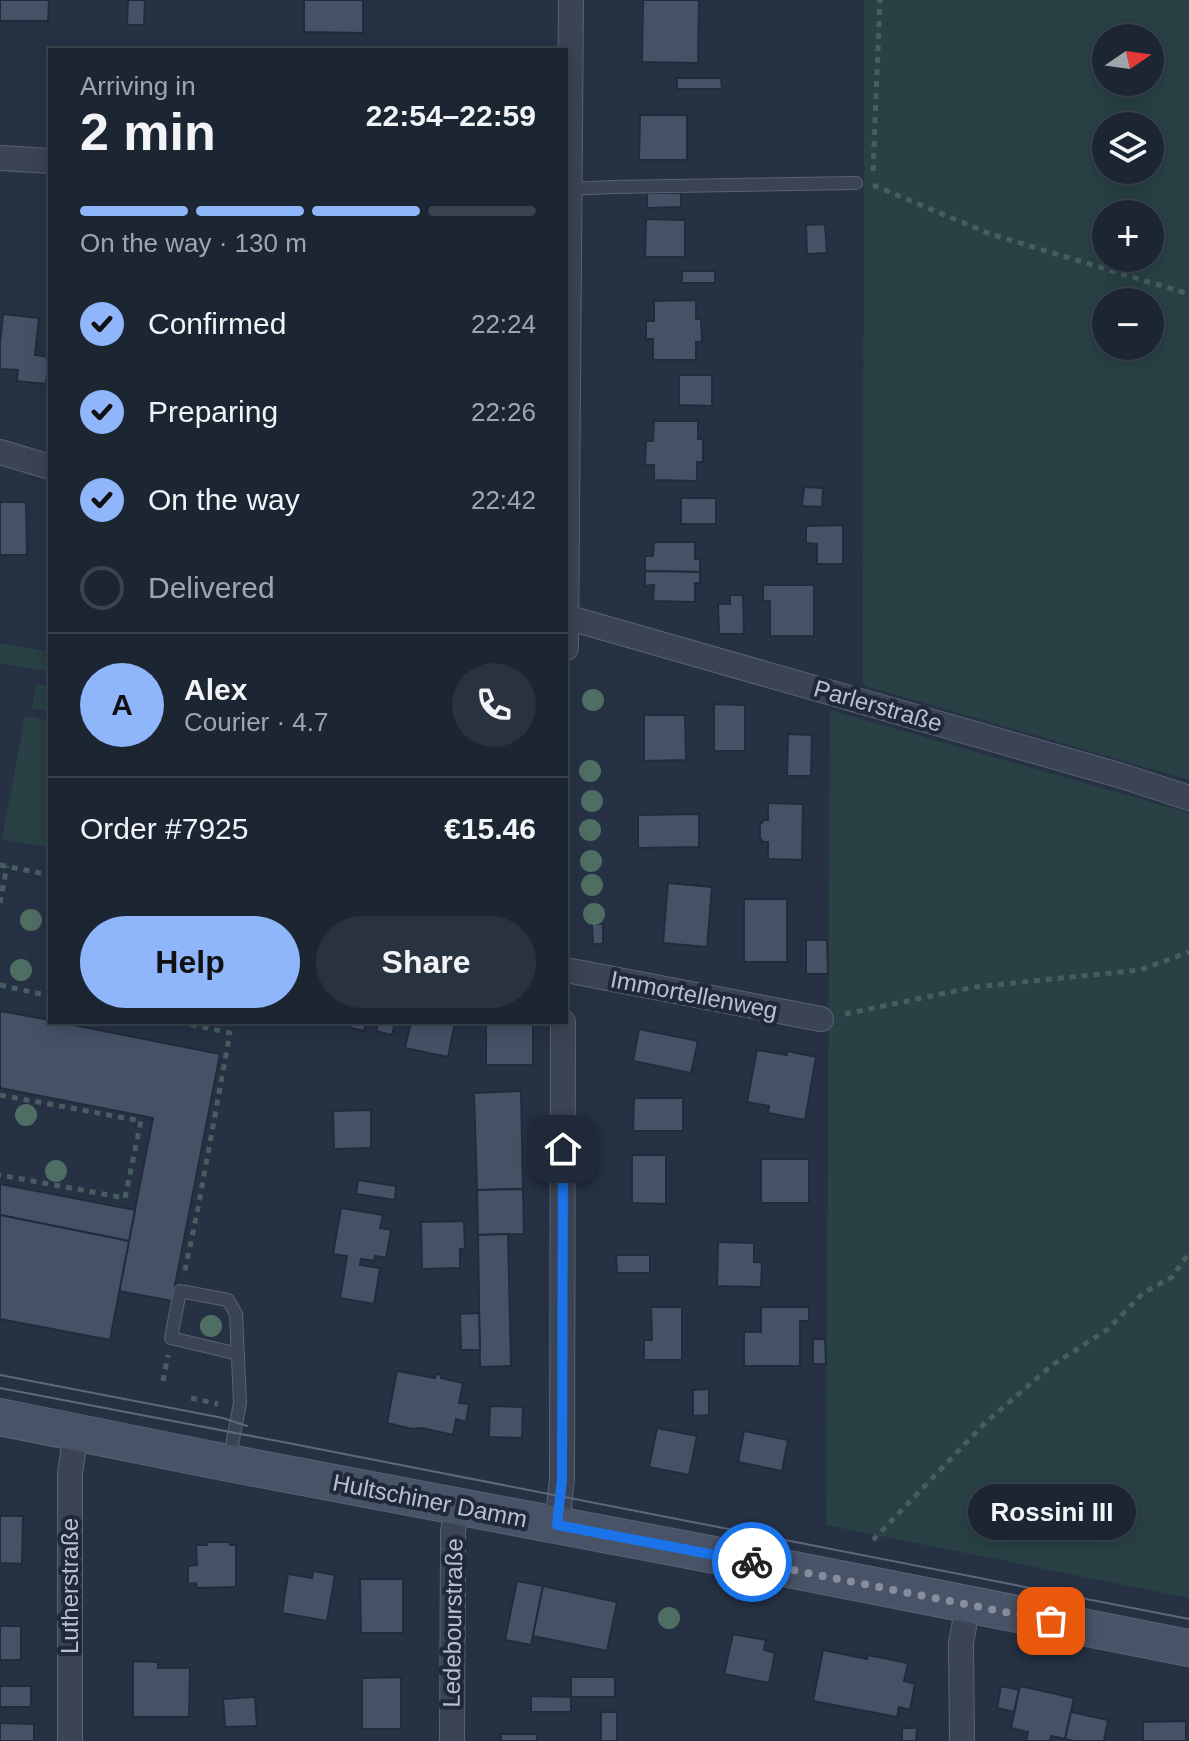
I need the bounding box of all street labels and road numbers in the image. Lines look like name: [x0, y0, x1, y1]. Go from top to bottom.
street label: Parlerstraße: [811, 674, 945, 737]
street label: Immortellenweg: [608, 965, 780, 1024]
street label: Hultschiner Damm: [331, 1468, 530, 1533]
street label: Lutherstraße: [56, 1518, 83, 1654]
street label: Ledebourstraße: [438, 1538, 467, 1708]

